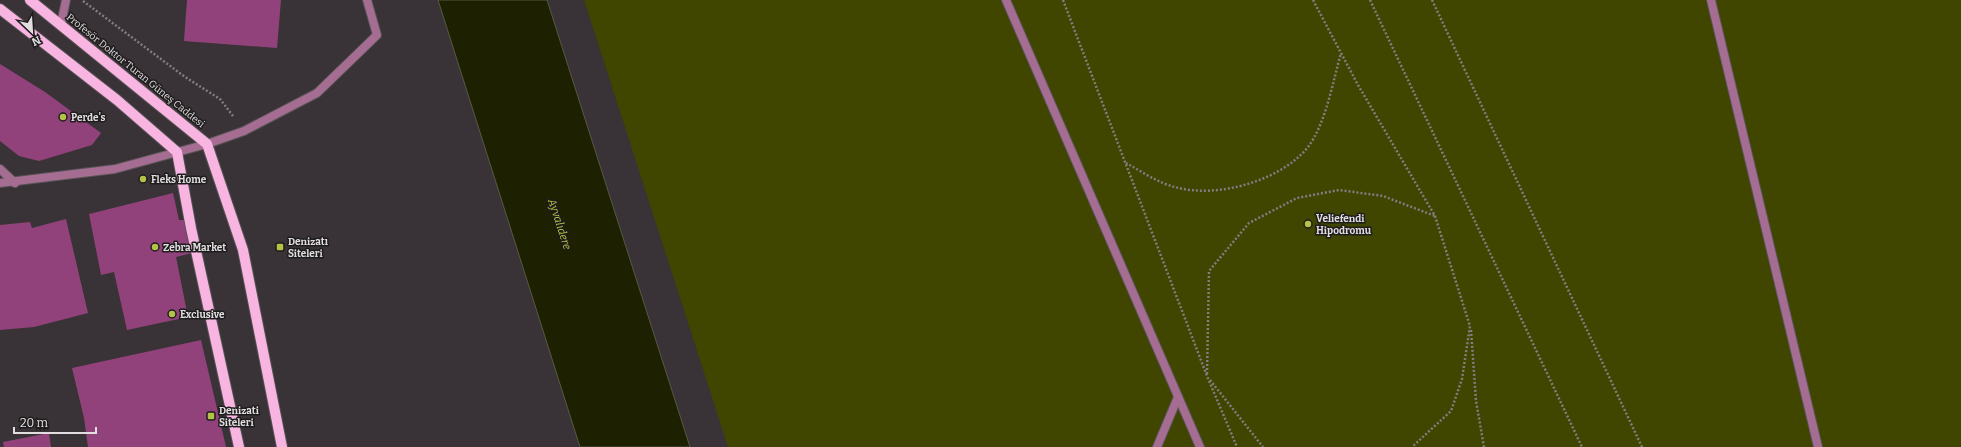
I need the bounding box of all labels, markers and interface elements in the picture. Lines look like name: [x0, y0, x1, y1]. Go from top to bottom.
street label: Profesör Doktor Turan Güneş Caddesi: [64, 11, 207, 130]
north arrow: [12, 12, 52, 52]
text: N: [29, 33, 43, 49]
marker: Perde's: [58, 112, 68, 122]
place label: Perde's: [71, 112, 106, 124]
marker: Fleks Home: [138, 174, 148, 184]
place label: Fleks Home: [151, 174, 207, 186]
water label: Ayvalıdere: [545, 196, 574, 252]
place label: Veliefendi Hipodromu: [1316, 213, 1372, 237]
marker: Veliefendi Hipodromu: [1303, 219, 1313, 229]
place label: Denizatı Siteleri: [288, 236, 329, 260]
marker: Zebra Market: [150, 242, 160, 252]
place label: Zebra Market: [163, 242, 226, 254]
marker: Denizatı Siteleri: [275, 242, 285, 252]
marker: Exclusive: [167, 309, 177, 319]
place label: Exclusive: [180, 309, 225, 321]
place label: Denizati Siteleri: [219, 405, 260, 429]
scale bar: [14, 409, 96, 435]
marker: Denizati Siteleri: [206, 411, 216, 421]
text: 20 m: [20, 416, 49, 430]

